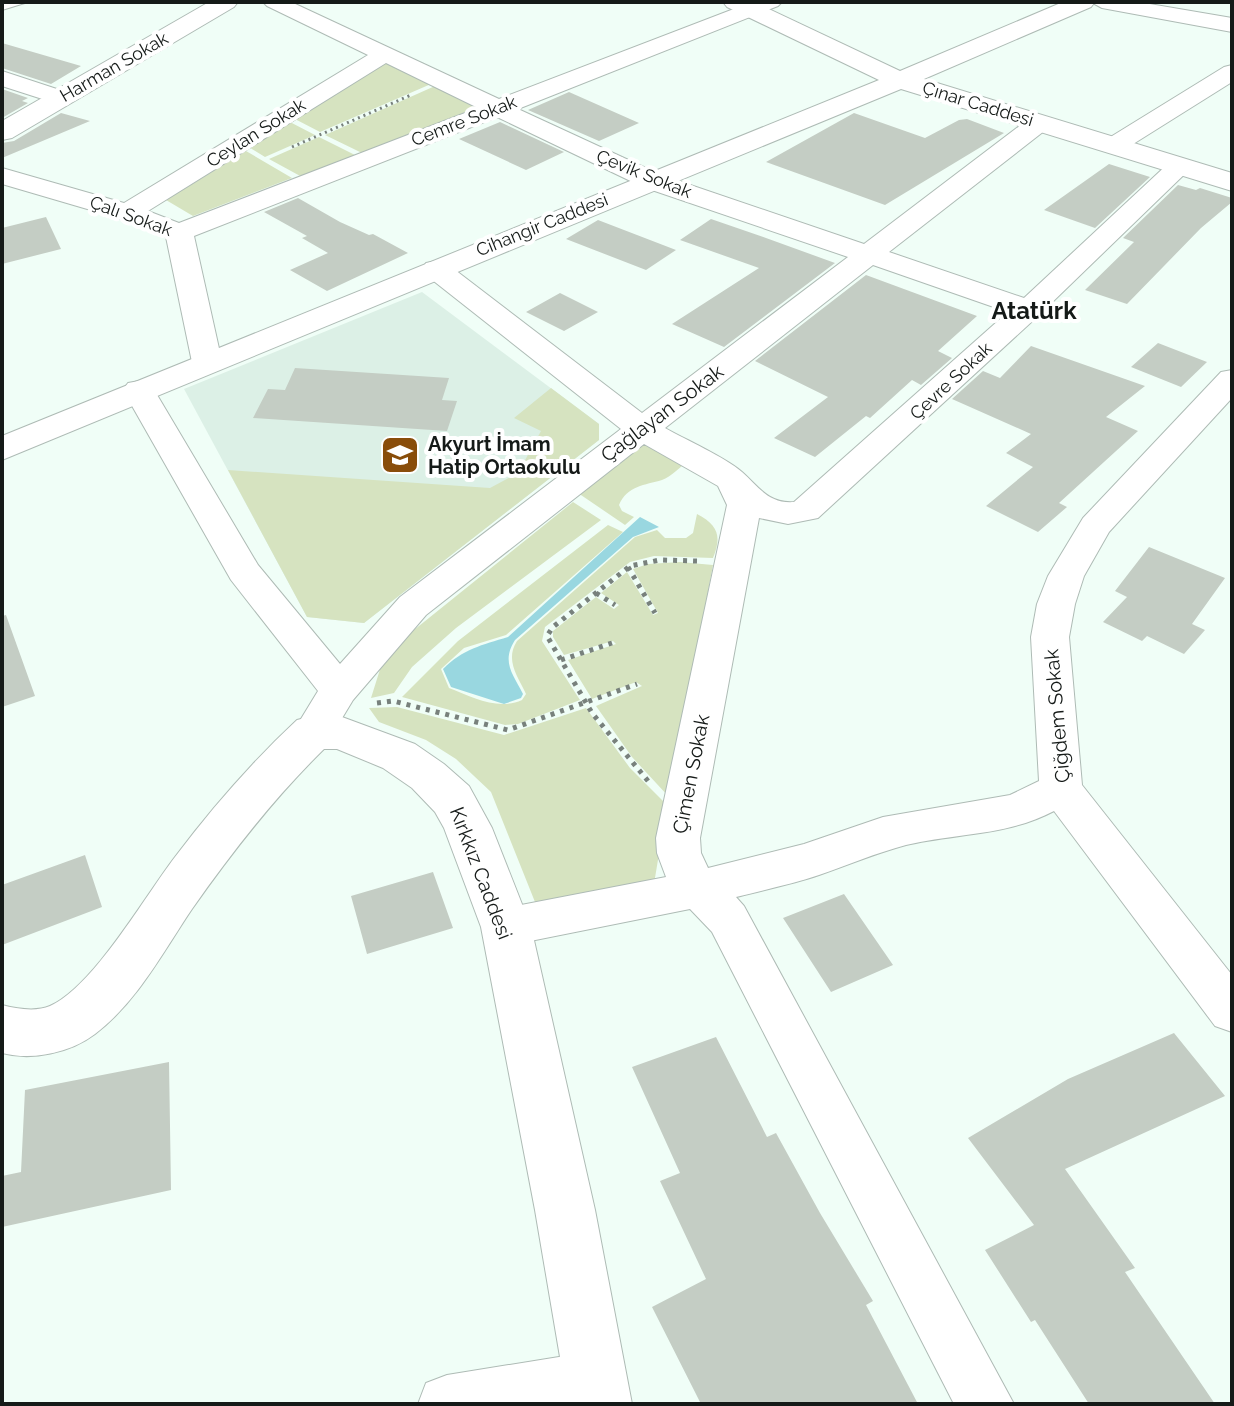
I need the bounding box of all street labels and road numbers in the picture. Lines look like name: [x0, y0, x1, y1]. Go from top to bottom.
street label: Harman Sokak: [56, 27, 172, 106]
street label: Çınar Caddesi: [920, 77, 1036, 130]
street label: Cemre Sokak: [408, 91, 520, 150]
street label: Ceylan Sokak: [202, 94, 309, 171]
street label: Çevik Sokak: [594, 145, 695, 202]
street label: Cihangir Caddesi: [473, 189, 611, 261]
street label: Çalı Sokak: [87, 191, 176, 240]
street label: Çevre Sokak: [905, 337, 996, 424]
street label: Çağlayan Sokak: [596, 359, 728, 467]
street label: Çiğdem Sokak: [1039, 648, 1075, 784]
street label: Çimen Sokak: [668, 712, 714, 836]
street label: Kırkkız Caddesi: [445, 803, 517, 943]

